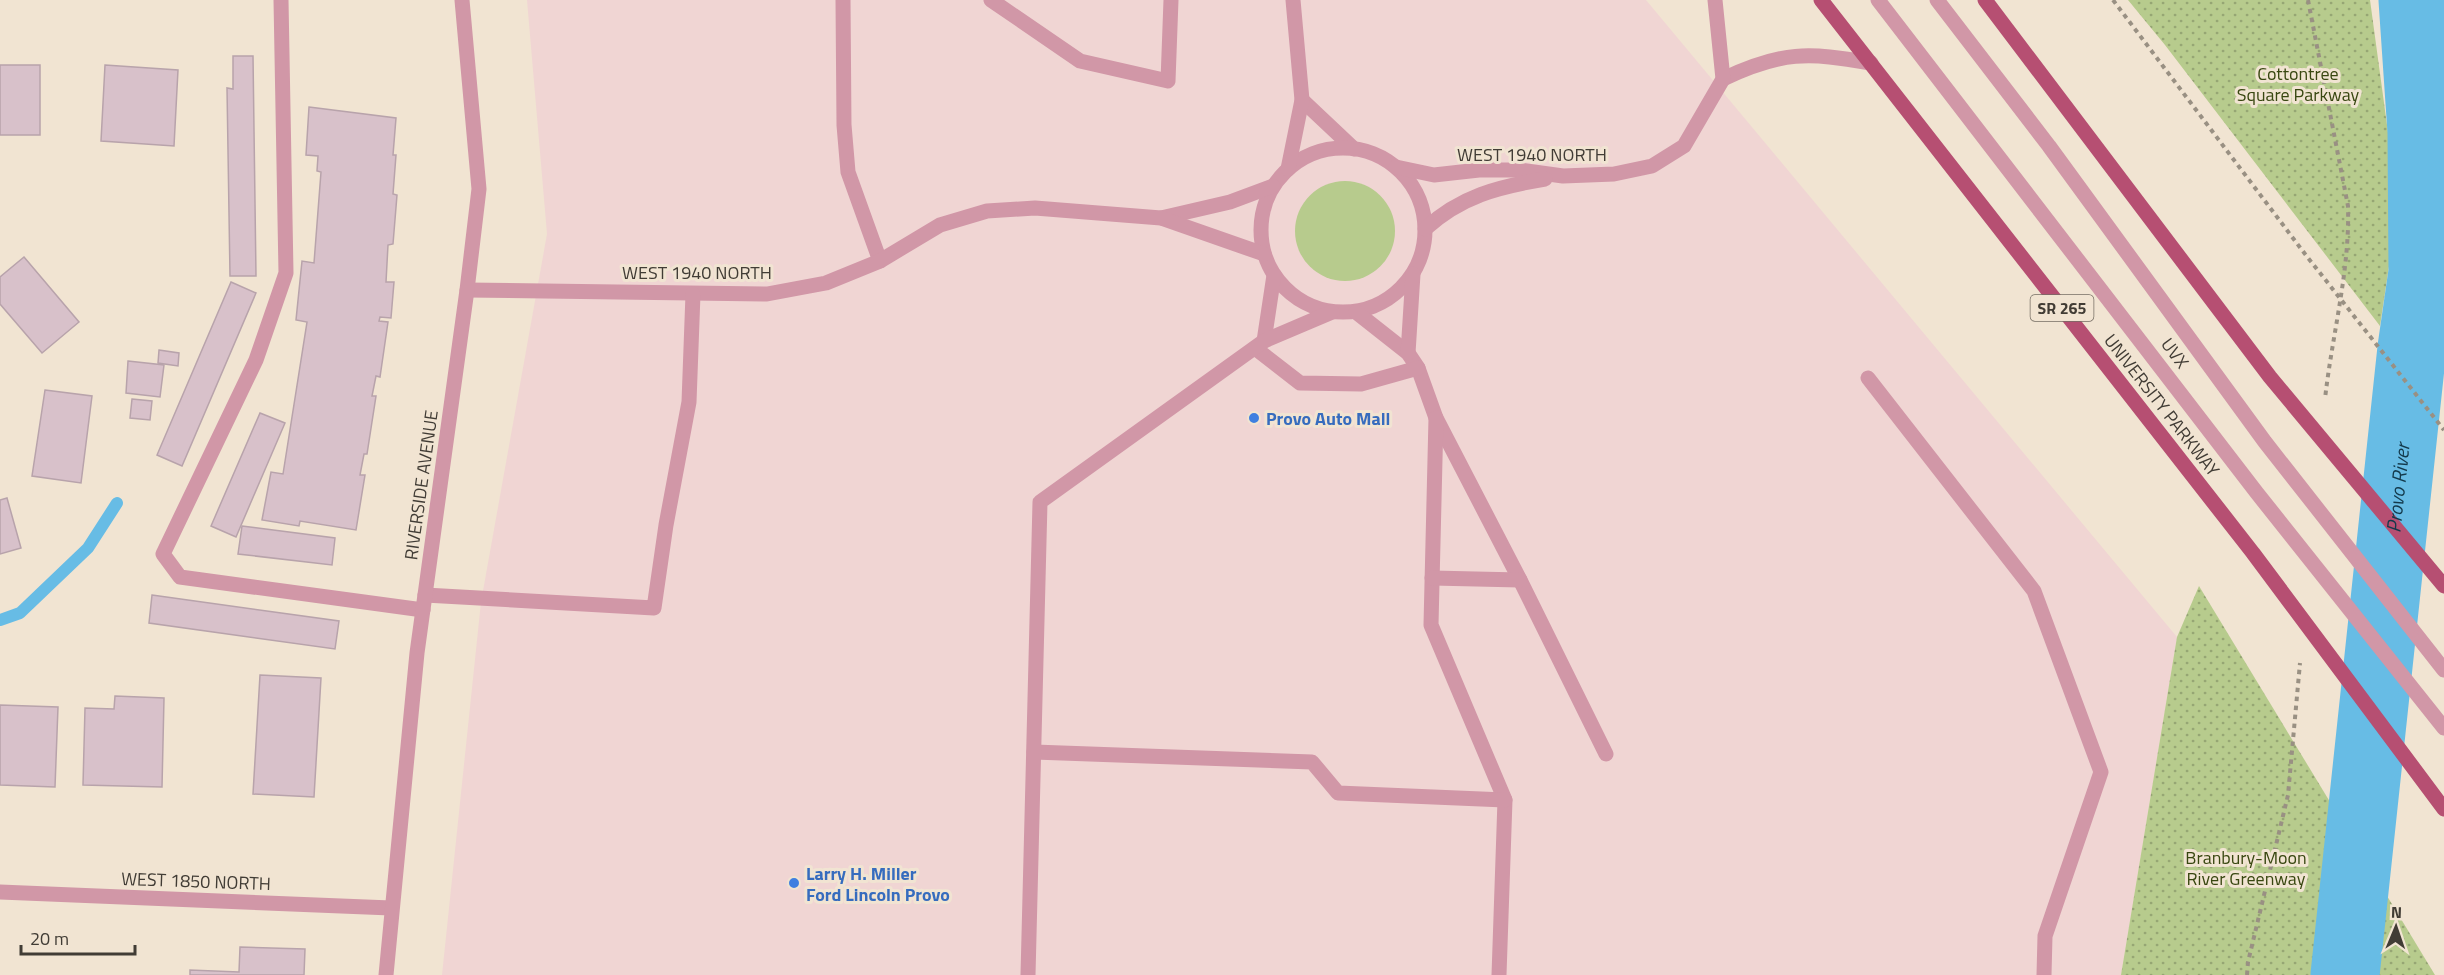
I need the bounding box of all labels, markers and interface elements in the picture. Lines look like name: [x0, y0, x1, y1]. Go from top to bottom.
park label: Cottontree Square Parkway: [2237, 60, 2360, 108]
street label: WEST 1940 NORTH: [1457, 141, 1607, 168]
street label: WEST 1940 NORTH: [622, 259, 772, 286]
road number: SR 265: [2030, 295, 2094, 321]
street label: UNIVERSITY PARKWAY: [2098, 328, 2226, 482]
street label: UVX: [2155, 332, 2195, 374]
place label: Provo Auto Mall: [1266, 405, 1390, 432]
street label: RIVERSIDE AVENUE: [397, 408, 445, 562]
marker: Provo Auto Mall: [1247, 411, 1261, 425]
water label: Provo River: [2377, 439, 2418, 534]
park label: Branbury-Moon River Greenway: [2185, 844, 2307, 892]
place label: Larry H. Miller Ford Lincoln Provo: [806, 860, 950, 908]
street label: WEST 1850 NORTH: [121, 865, 271, 897]
marker: Larry H. Miller Ford Lincoln Provo: [787, 876, 801, 890]
north arrow: [2366, 897, 2426, 957]
text: N: [2391, 900, 2402, 924]
scale bar: [21, 918, 135, 956]
text: 20 m: [30, 925, 69, 952]

